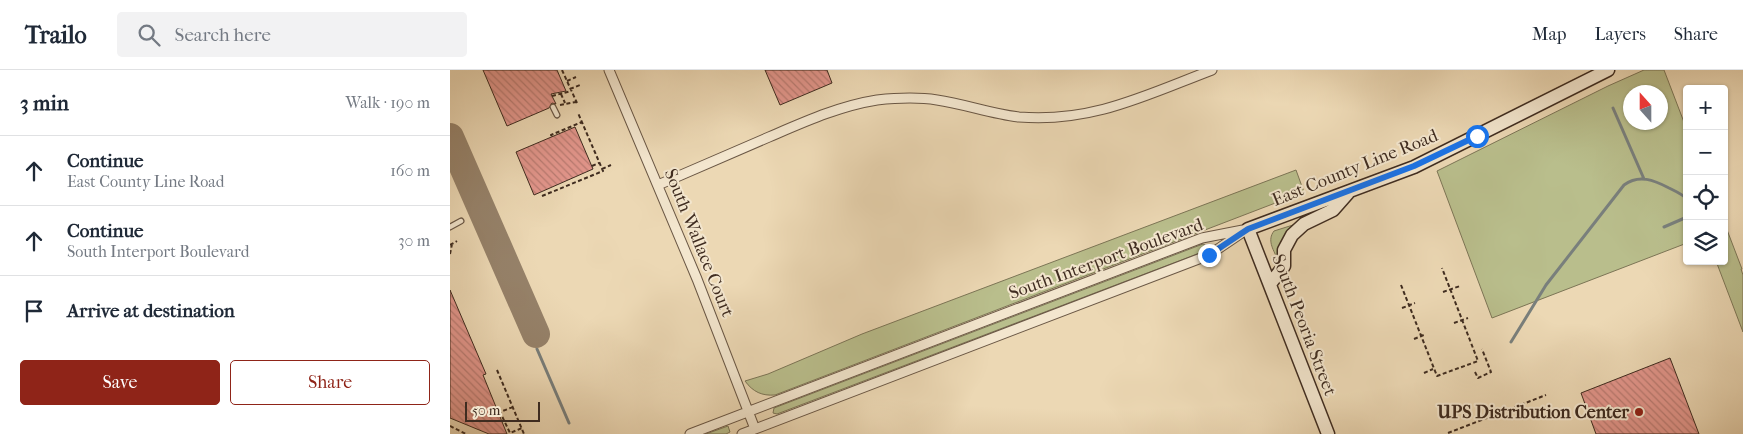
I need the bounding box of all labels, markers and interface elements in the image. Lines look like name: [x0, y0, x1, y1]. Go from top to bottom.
search box: [117, 12, 467, 57]
text: Trailo: [25, 21, 87, 49]
icon: search: [135, 21, 163, 49]
text: Search here: [175, 24, 271, 46]
text: Map: [1532, 24, 1566, 45]
text: Layers: [1594, 24, 1646, 45]
text: Share: [1674, 24, 1718, 45]
north arrow: [1623, 85, 1668, 130]
map controls: [1683, 85, 1728, 265]
button: +: [1683, 85, 1728, 130]
text: 3 min: [20, 91, 69, 115]
text: Walk · 190 m: [346, 93, 430, 112]
street label: East County Line Road: [1269, 125, 1441, 211]
route start: [1466, 125, 1489, 148]
button: −: [1683, 130, 1728, 175]
text: Continue: [67, 150, 143, 172]
icon: ahead: [20, 157, 48, 185]
text: 160 m: [390, 161, 430, 180]
street label: South Wallace Court: [660, 166, 739, 321]
text: East County Line Road: [67, 172, 224, 191]
button: locate: [1683, 175, 1728, 220]
street label: South Interport Boulevard: [1006, 214, 1206, 304]
text: Continue: [67, 220, 143, 242]
button: layers: [1683, 220, 1728, 265]
icon: ahead: [20, 227, 48, 255]
text: 30 m: [398, 231, 430, 250]
text: South Interport Boulevard: [67, 242, 249, 261]
route end: [1198, 244, 1221, 267]
street label: South Peoria Street: [1267, 251, 1341, 399]
icon: arrive: [20, 297, 48, 325]
text: Arrive at destination: [67, 300, 235, 322]
button: Save: [20, 360, 220, 405]
button: Share: [230, 360, 430, 405]
scale bar: [465, 399, 540, 422]
text: 50 m: [472, 402, 500, 419]
place label: UPS Distribution Center: [1436, 402, 1629, 423]
marker: UPS Distribution Center: [1633, 406, 1645, 418]

